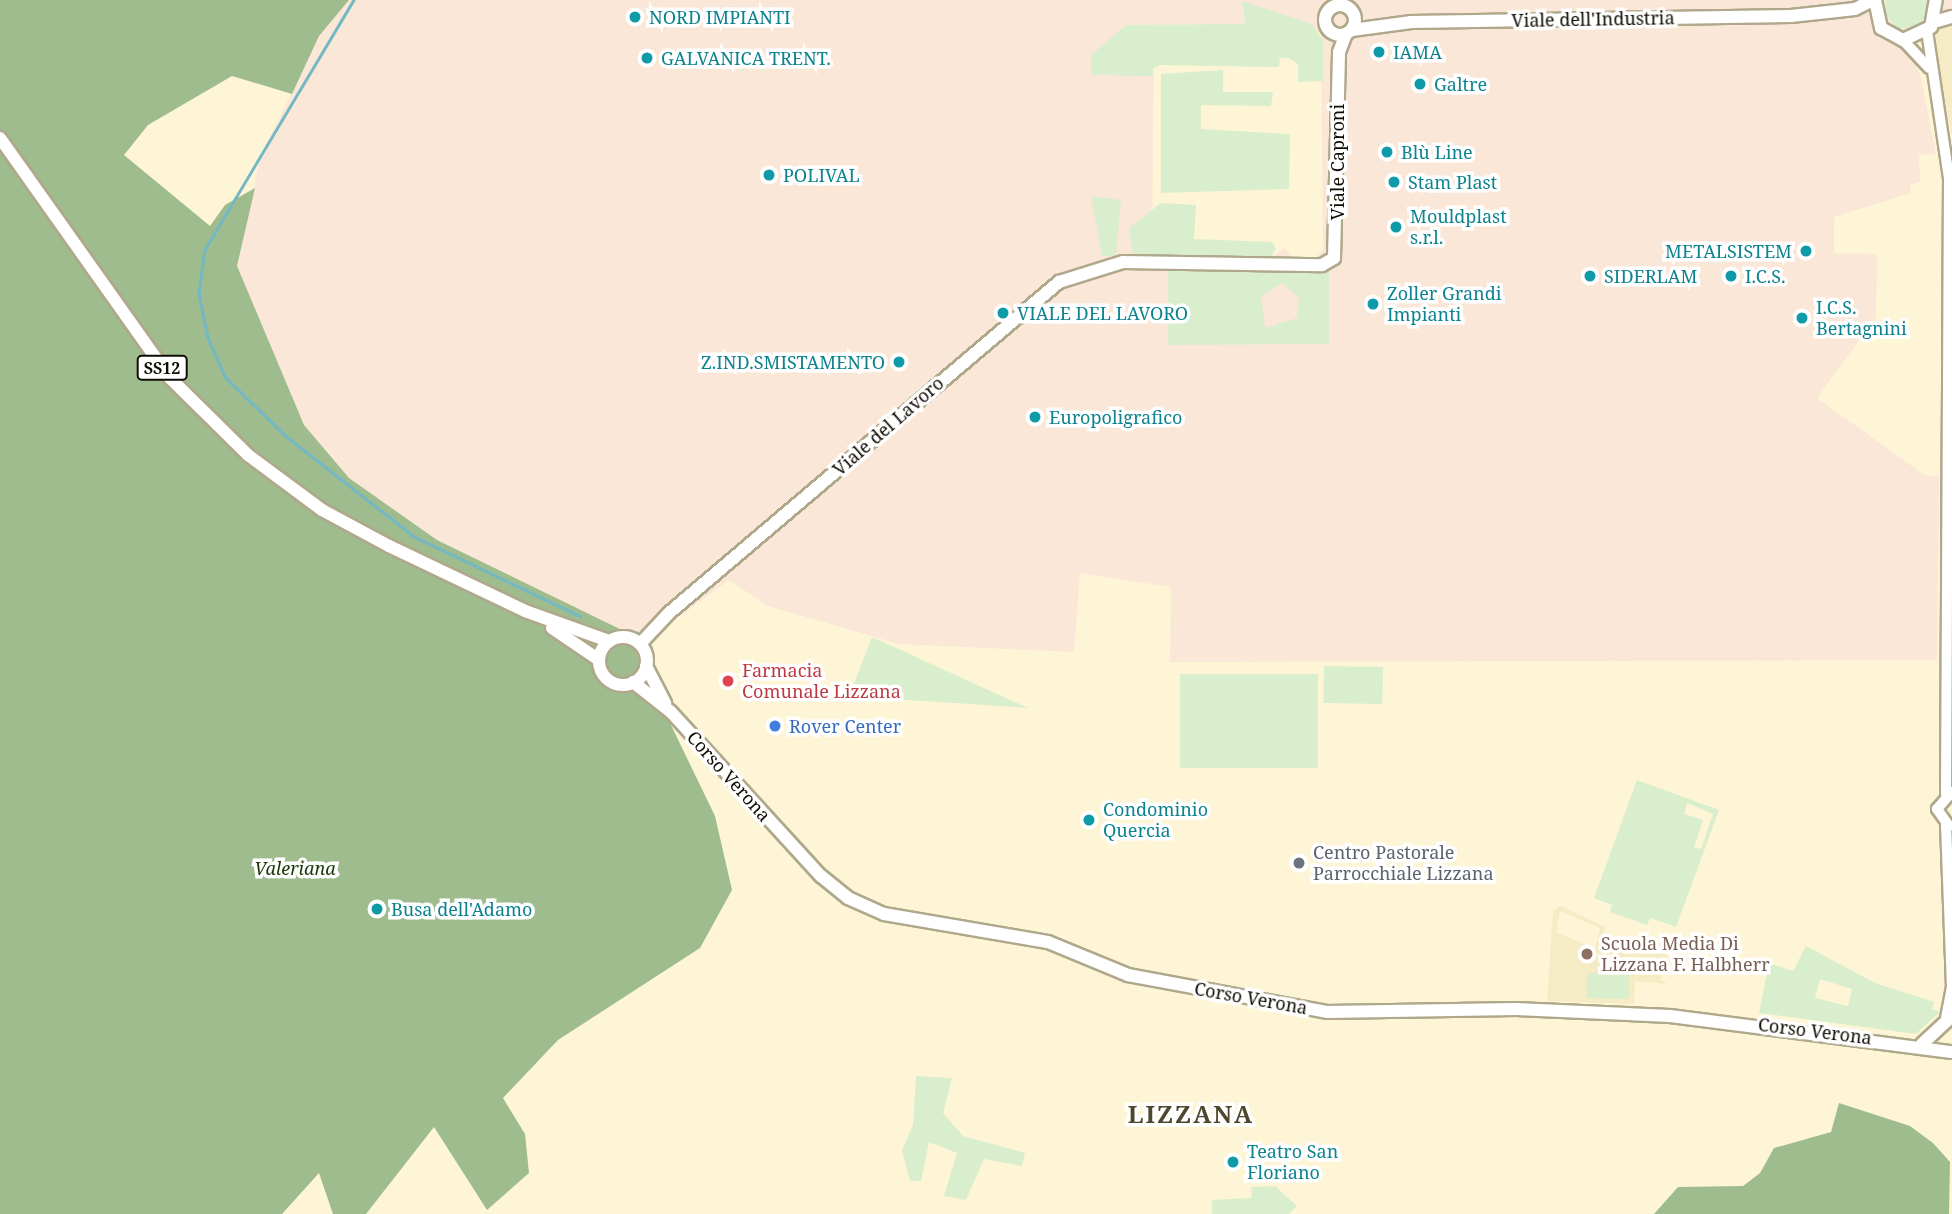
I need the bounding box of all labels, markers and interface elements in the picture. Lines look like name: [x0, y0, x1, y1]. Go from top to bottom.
place label: NORD IMPIANTI: [649, 6, 791, 28]
street label: Viale dell'Industria: [1511, 7, 1675, 31]
marker: NORD IMPIANTI: [627, 9, 643, 25]
place label: IAMA: [1393, 41, 1442, 63]
marker: IAMA: [1371, 44, 1387, 60]
place label: GALVANICA TRENT.: [661, 47, 831, 69]
marker: GALVANICA TRENT.: [639, 50, 655, 66]
place label: Galtre: [1434, 73, 1487, 95]
marker: Galtre: [1412, 76, 1428, 92]
street label: Viale Caproni: [1326, 104, 1348, 220]
place label: Blù Line: [1401, 141, 1473, 163]
marker: Blù Line: [1379, 144, 1395, 160]
place label: POLIVAL: [783, 164, 860, 186]
marker: POLIVAL: [761, 167, 777, 183]
place label: Stam Plast: [1408, 171, 1497, 193]
marker: Stam Plast: [1386, 174, 1402, 190]
place label: Mouldplast s.r.l.: [1410, 206, 1507, 248]
marker: Mouldplast s.r.l.: [1388, 219, 1404, 235]
place label: METALSISTEM: [1665, 240, 1792, 262]
marker: METALSISTEM: [1798, 243, 1814, 259]
place label: SIDERLAM: [1604, 265, 1697, 287]
place label: I.C.S.: [1745, 265, 1786, 287]
marker: SIDERLAM: [1582, 268, 1598, 284]
marker: I.C.S.: [1723, 268, 1739, 284]
place label: Zoller Grandi Impianti: [1387, 283, 1502, 326]
marker: Zoller Grandi Impianti: [1365, 296, 1381, 312]
place label: I.C.S. Bertagnini: [1816, 297, 1907, 340]
place label: VIALE DEL LAVORO: [1017, 302, 1188, 324]
marker: VIALE DEL LAVORO: [995, 305, 1011, 321]
marker: I.C.S. Bertagnini: [1794, 310, 1810, 326]
place label: Z.IND.SMISTAMENTO: [701, 351, 885, 373]
marker: Z.IND.SMISTAMENTO: [891, 354, 907, 370]
road number: SS12: [136, 356, 188, 380]
street label: Viale del Lavoro: [828, 372, 948, 480]
place label: Europoligrafico: [1049, 406, 1182, 428]
marker: Europoligrafico: [1027, 409, 1043, 425]
place label: Farmacia Comunale Lizzana: [742, 660, 901, 702]
marker: Farmacia Comunale Lizzana: [720, 673, 736, 689]
place label: Rover Center: [789, 715, 901, 737]
marker: Rover Center: [767, 718, 783, 734]
street label: Corso Verona: [683, 726, 775, 826]
place label: Condominio Quercia: [1103, 799, 1208, 842]
marker: Condominio Quercia: [1081, 812, 1097, 828]
place label: Centro Pastorale Parrocchiale Lizzana: [1313, 842, 1494, 884]
marker: Centro Pastorale Parrocchiale Lizzana: [1291, 855, 1307, 871]
park label: Valeriana: [254, 857, 336, 879]
place label: Busa dell'Adamo: [391, 898, 532, 920]
marker: Busa dell'Adamo: [369, 901, 385, 917]
place label: Scuola Media Di Lizzana F. Halbherr: [1601, 933, 1770, 976]
marker: Scuola Media Di Lizzana F. Halbherr: [1579, 946, 1595, 962]
street label: Corso Verona: [1193, 977, 1309, 1019]
street label: Corso Verona: [1757, 1013, 1873, 1049]
district label: LIZZANA: [1129, 1100, 1253, 1128]
place label: Teatro San Floriano: [1247, 1141, 1338, 1184]
marker: Teatro San Floriano: [1225, 1154, 1241, 1170]

